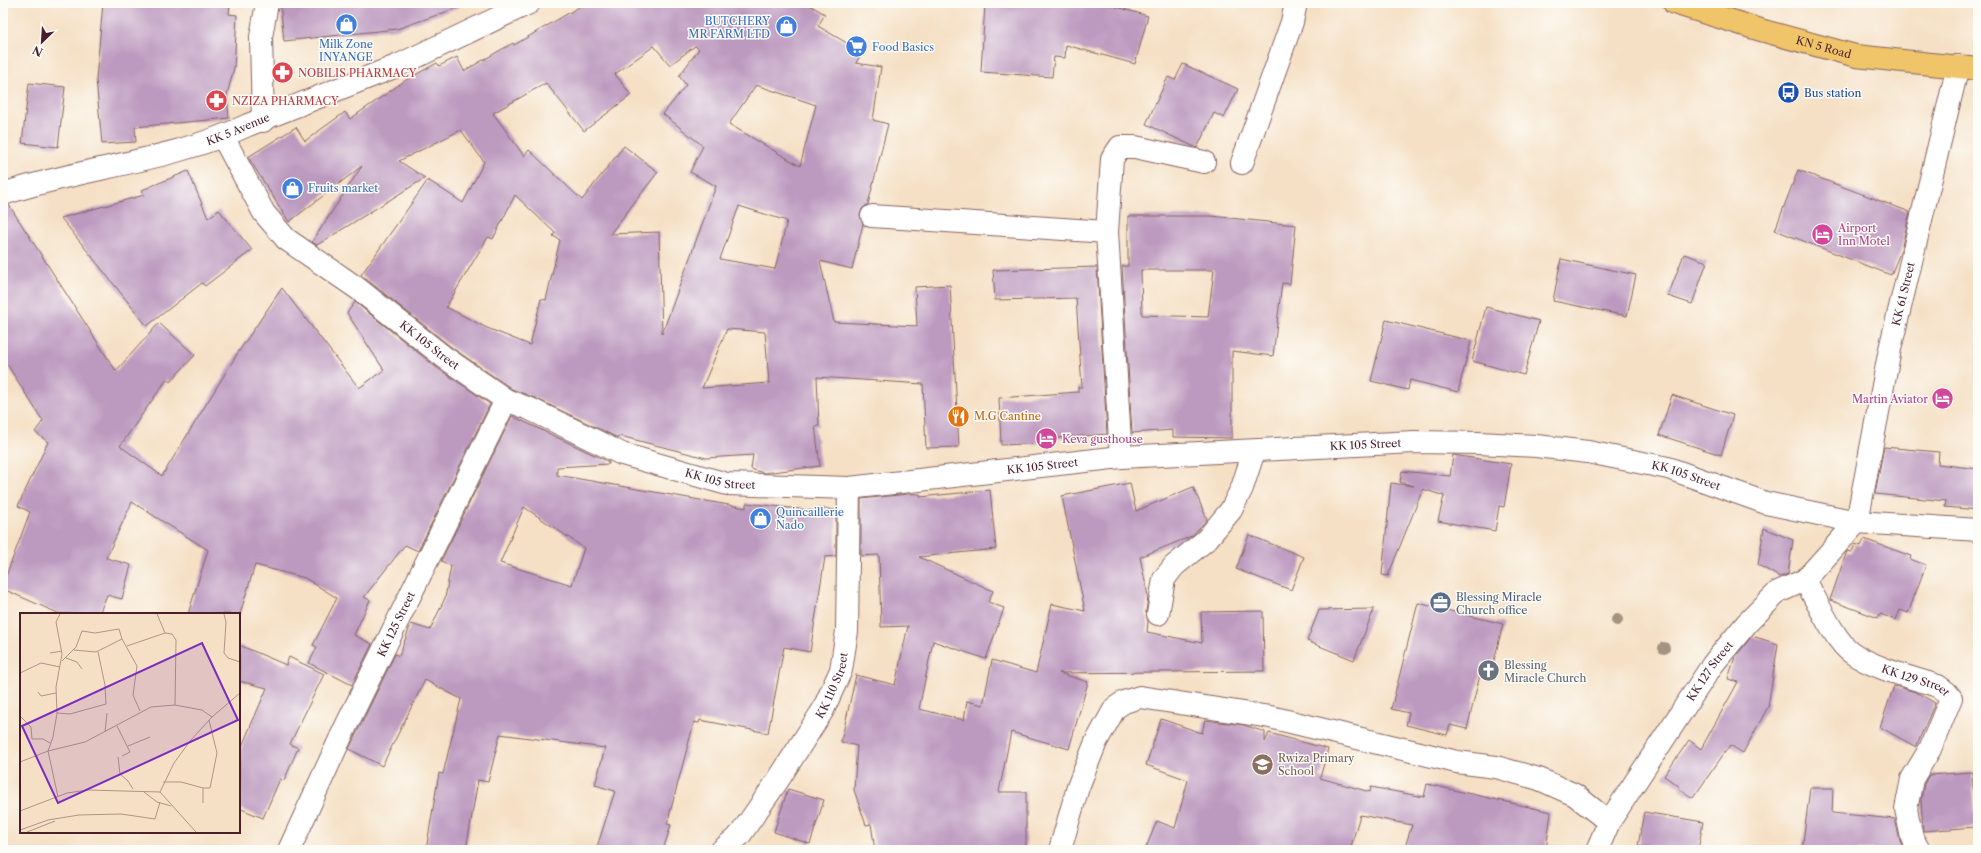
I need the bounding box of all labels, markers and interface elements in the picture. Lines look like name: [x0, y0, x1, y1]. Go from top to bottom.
shop icon: Milk Zone INYANGE: [333, 11, 359, 37]
place label: BUTCHERY MR FARM LTD: [688, 14, 770, 41]
shop icon: BUTCHERY MR FARM LTD: [773, 14, 799, 40]
north arrow: [22, 22, 62, 62]
street label: KN 5 Road: [1794, 33, 1853, 61]
supermarket icon: Food Basics: [843, 34, 869, 60]
place label: Milk Zone INYANGE: [319, 37, 373, 64]
place label: Food Basics: [872, 40, 934, 54]
text: N: [30, 43, 45, 59]
pharmacy icon: NOBILIS PHARMACY: [270, 60, 296, 86]
place label: NOBILIS PHARMACY: [298, 66, 417, 80]
bus stop icon: Bus station: [1776, 80, 1802, 106]
place label: Bus station: [1804, 86, 1862, 100]
pharmacy icon: NZIZA PHARMACY: [204, 88, 230, 114]
place label: NZIZA PHARMACY: [232, 94, 339, 108]
street label: KK 5 Avenue: [204, 110, 272, 148]
shop icon: Fruits market: [279, 175, 305, 201]
place label: Fruits market: [308, 181, 378, 195]
hotel icon: Airport Inn Motel: [1810, 221, 1836, 247]
place label: Airport Inn Motel: [1837, 221, 1890, 248]
street label: KK 61 Street: [1889, 260, 1918, 327]
street label: KK 105 Street: [397, 318, 462, 373]
hotel icon: Martin Aviator: [1930, 386, 1956, 412]
place label: Martin Aviator: [1852, 392, 1928, 406]
restaurant icon: M.G Cantine: [945, 403, 971, 429]
place label: M.G Cantine: [974, 409, 1041, 423]
hotel icon: Keva gusthouse: [1033, 426, 1059, 452]
place label: Keva gusthouse: [1062, 432, 1143, 446]
street label: KK 105 Street: [1329, 436, 1402, 453]
street label: KK 105 Street: [1006, 455, 1079, 477]
street label: KK 105 Street: [1651, 458, 1722, 493]
street label: KK 105 Street: [684, 465, 756, 492]
shop icon: Quincaillerie Nado: [747, 505, 773, 531]
place label: Quincaillerie Nado: [776, 505, 844, 532]
street label: KK 125 Street: [374, 589, 418, 659]
office icon: Blessing Miracle Church office: [1427, 590, 1453, 616]
place label: Blessing Miracle Church office: [1456, 590, 1542, 617]
inset map: [20, 613, 240, 833]
street label: KK 127 Street: [1684, 638, 1736, 704]
street label: KK 110 Street: [812, 651, 851, 721]
church icon: Blessing Miracle Church: [1475, 658, 1501, 684]
place label: Blessing Miracle Church: [1504, 658, 1586, 685]
street label: KK 129 Street: [1880, 661, 1953, 699]
school or university icon: Rwiza Primary School: [1250, 751, 1276, 777]
place label: Rwiza Primary School: [1278, 751, 1355, 778]

